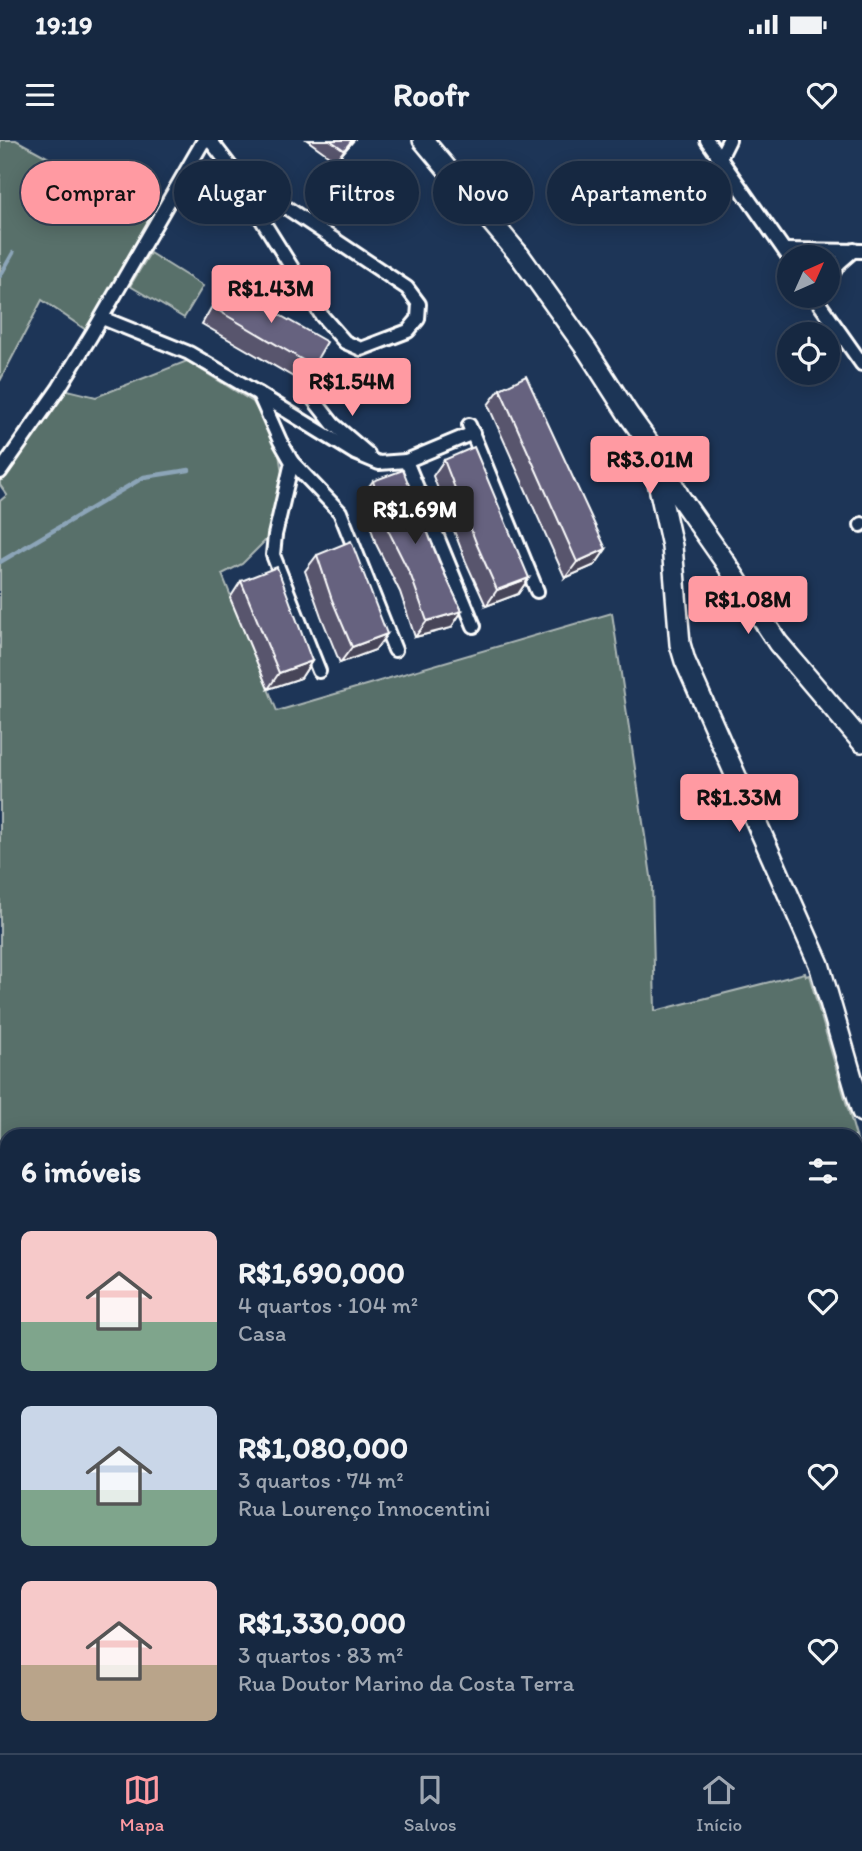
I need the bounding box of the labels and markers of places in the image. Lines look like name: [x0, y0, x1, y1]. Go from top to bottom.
pin: R$1.43M: [206, 265, 336, 325]
pin: R$1.54M: [287, 358, 417, 418]
pin: R$3.01M: [585, 436, 715, 496]
pin: R$1.69M: [350, 486, 480, 546]
pin: R$1.08M: [683, 576, 813, 636]
pin: R$1.33M: [674, 774, 804, 834]

